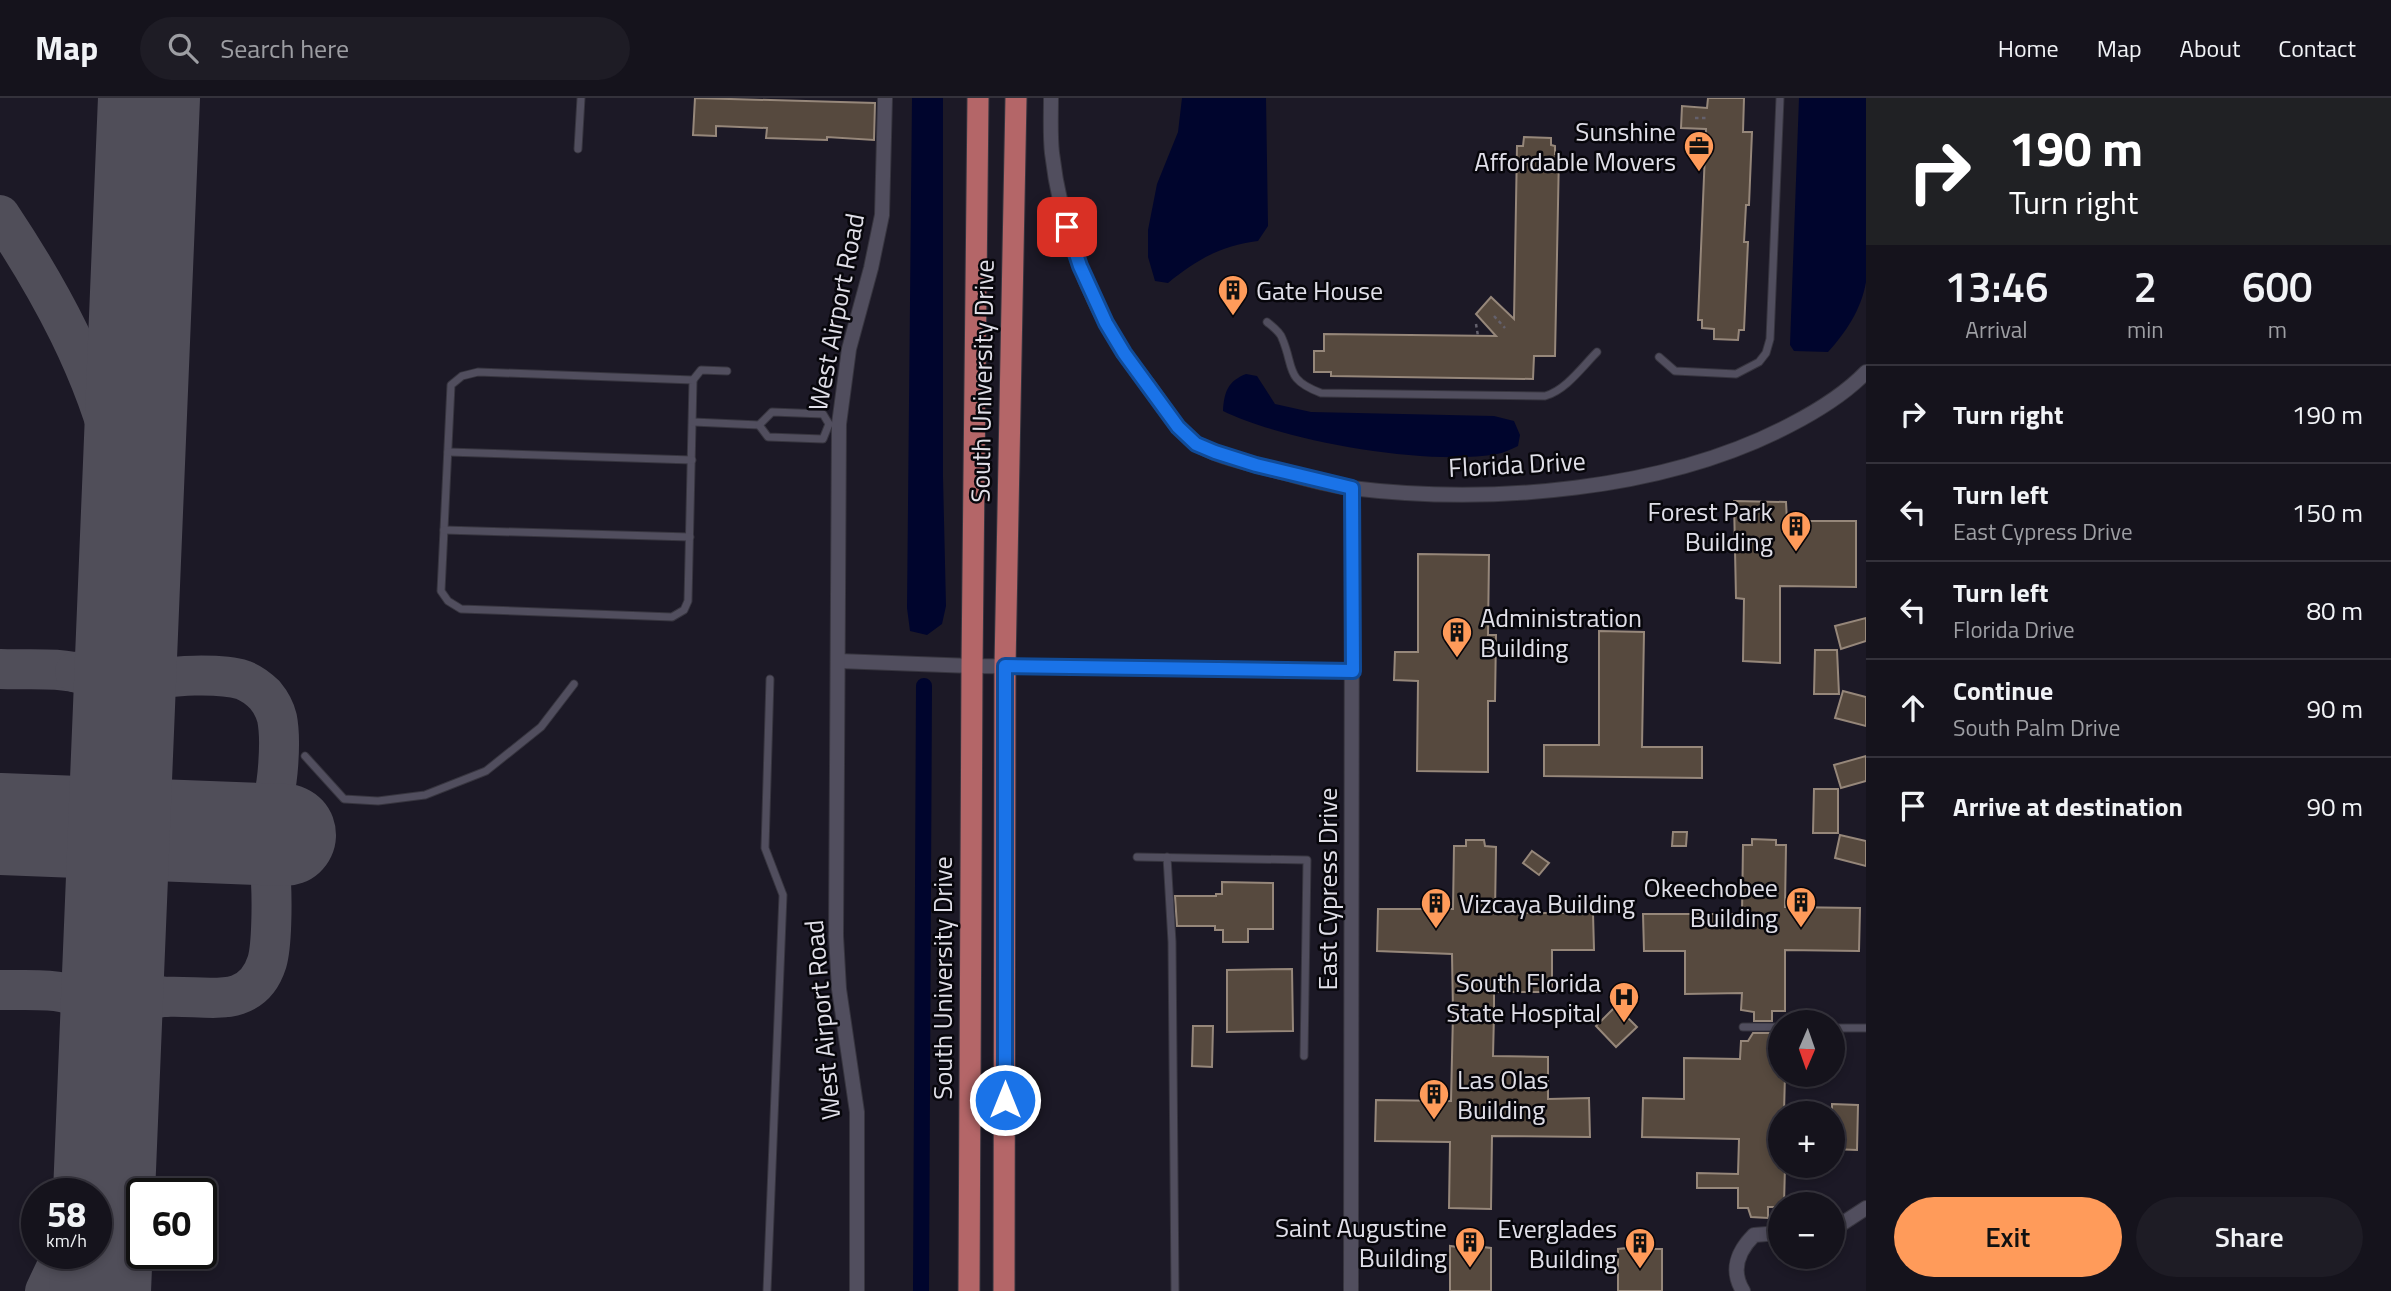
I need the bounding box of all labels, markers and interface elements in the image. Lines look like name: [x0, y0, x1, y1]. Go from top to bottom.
search box: [140, 17, 630, 80]
text: Map: [35, 23, 98, 73]
icon: search: [164, 29, 202, 67]
text: Search here: [220, 29, 349, 68]
text: Home: [1998, 30, 2059, 66]
text: Map: [2097, 30, 2142, 66]
text: About: [2180, 30, 2240, 66]
text: Contact: [2278, 30, 2356, 66]
text: 190 m: [2009, 110, 2143, 185]
place label: Sunshine Affordable Movers: [1474, 112, 1676, 181]
icon: right: [1894, 126, 1985, 217]
office icon: Sunshine Affordable Movers: [1682, 129, 1716, 173]
text: Turn right: [2009, 178, 2138, 226]
pin: [1037, 197, 1097, 257]
icon: arrive: [1048, 208, 1086, 246]
street label: West Airport Road: [798, 210, 874, 414]
text: 13:46: [1944, 254, 2049, 318]
text: 2: [2134, 254, 2157, 318]
text: 600: [2242, 254, 2313, 318]
street label: South University Drive: [960, 259, 1004, 503]
place label: Gate House: [1256, 271, 1383, 310]
building icon: Gate House: [1216, 273, 1250, 317]
text: Arrival: [1965, 312, 2028, 347]
text: min: [2127, 312, 2164, 347]
text: m: [2268, 312, 2287, 347]
icon: right: [1894, 395, 1932, 433]
text: Turn right: [1953, 395, 2064, 434]
text: 190 m: [2292, 395, 2363, 434]
street label: Florida Drive: [1447, 441, 1587, 487]
text: Turn left: [1953, 475, 2048, 514]
place label: Forest Park Building: [1647, 492, 1773, 561]
icon: left: [1894, 493, 1932, 531]
text: 150 m: [2292, 493, 2363, 532]
building icon: Forest Park Building: [1779, 509, 1813, 553]
text: East Cypress Drive: [1953, 514, 2133, 549]
text: Turn left: [1953, 573, 2048, 612]
icon: left: [1894, 591, 1932, 629]
text: 80 m: [2306, 591, 2363, 630]
place label: Administration Building: [1480, 598, 1642, 667]
text: Florida Drive: [1953, 612, 2075, 647]
building icon: Administration Building: [1440, 615, 1474, 659]
text: Continue: [1953, 671, 2053, 710]
icon: ahead: [1894, 689, 1932, 727]
text: 90 m: [2306, 689, 2363, 728]
text: South Palm Drive: [1953, 710, 2120, 745]
icon: arrive: [1894, 787, 1932, 825]
text: Arrive at destination: [1953, 787, 2183, 826]
text: 90 m: [2306, 787, 2363, 826]
street label: East Cypress Drive: [1308, 788, 1347, 990]
street label: South University Drive: [923, 856, 962, 1100]
place label: Okeechobee Building: [1644, 868, 1778, 937]
place label: Vizcaya Building: [1459, 884, 1635, 923]
building icon: Okeechobee Building: [1784, 885, 1818, 929]
building icon: Vizcaya Building: [1419, 886, 1453, 930]
street label: West Airport Road: [794, 919, 850, 1121]
place label: South Florida State Hospital: [1446, 963, 1601, 1032]
hospital icon: South Florida State Hospital: [1607, 980, 1641, 1024]
north arrow: [1768, 1010, 1844, 1087]
map controls: [1768, 1010, 1845, 1269]
place label: Las Olas Building: [1457, 1060, 1549, 1129]
position arrow: [968, 1063, 1042, 1137]
building icon: Las Olas Building: [1417, 1077, 1451, 1121]
button: +: [1768, 1101, 1845, 1178]
speed limit sign: 60: [126, 1178, 217, 1269]
text: 58: [47, 1187, 86, 1241]
button: −: [1768, 1192, 1845, 1269]
button: Exit: [1894, 1197, 2122, 1277]
button: Share: [2136, 1197, 2363, 1277]
place label: Saint Augustine Building: [1275, 1208, 1447, 1277]
place label: Everglades Building: [1497, 1209, 1617, 1278]
building icon: Saint Augustine Building: [1453, 1225, 1487, 1269]
building icon: Everglades Building: [1623, 1226, 1657, 1270]
text: km/h: [46, 1227, 87, 1254]

